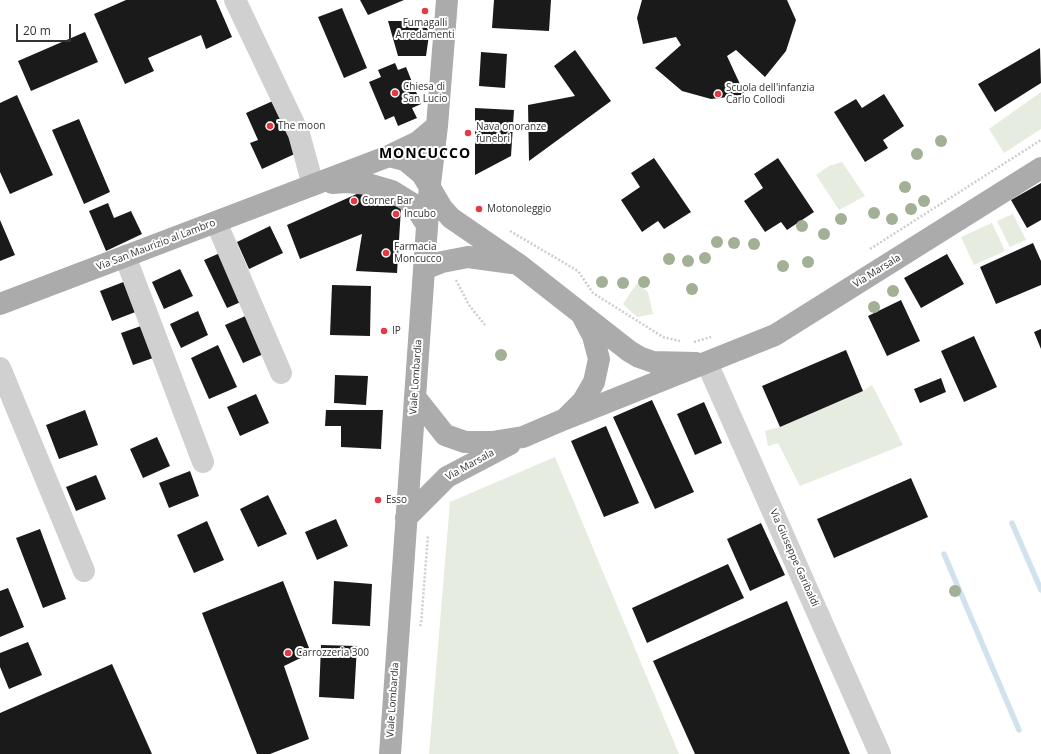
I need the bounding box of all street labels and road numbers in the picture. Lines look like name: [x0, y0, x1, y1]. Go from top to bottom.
street label: Via San Maurizio al Lambro: [95, 217, 217, 273]
street label: Via Marsala: [851, 252, 903, 290]
street label: Viale Lombardia: [407, 339, 425, 415]
street label: Via Marsala: [444, 447, 496, 483]
street label: Via Giuseppe Garibaldi: [767, 507, 821, 609]
street label: Viale Lombardia: [384, 662, 402, 738]

